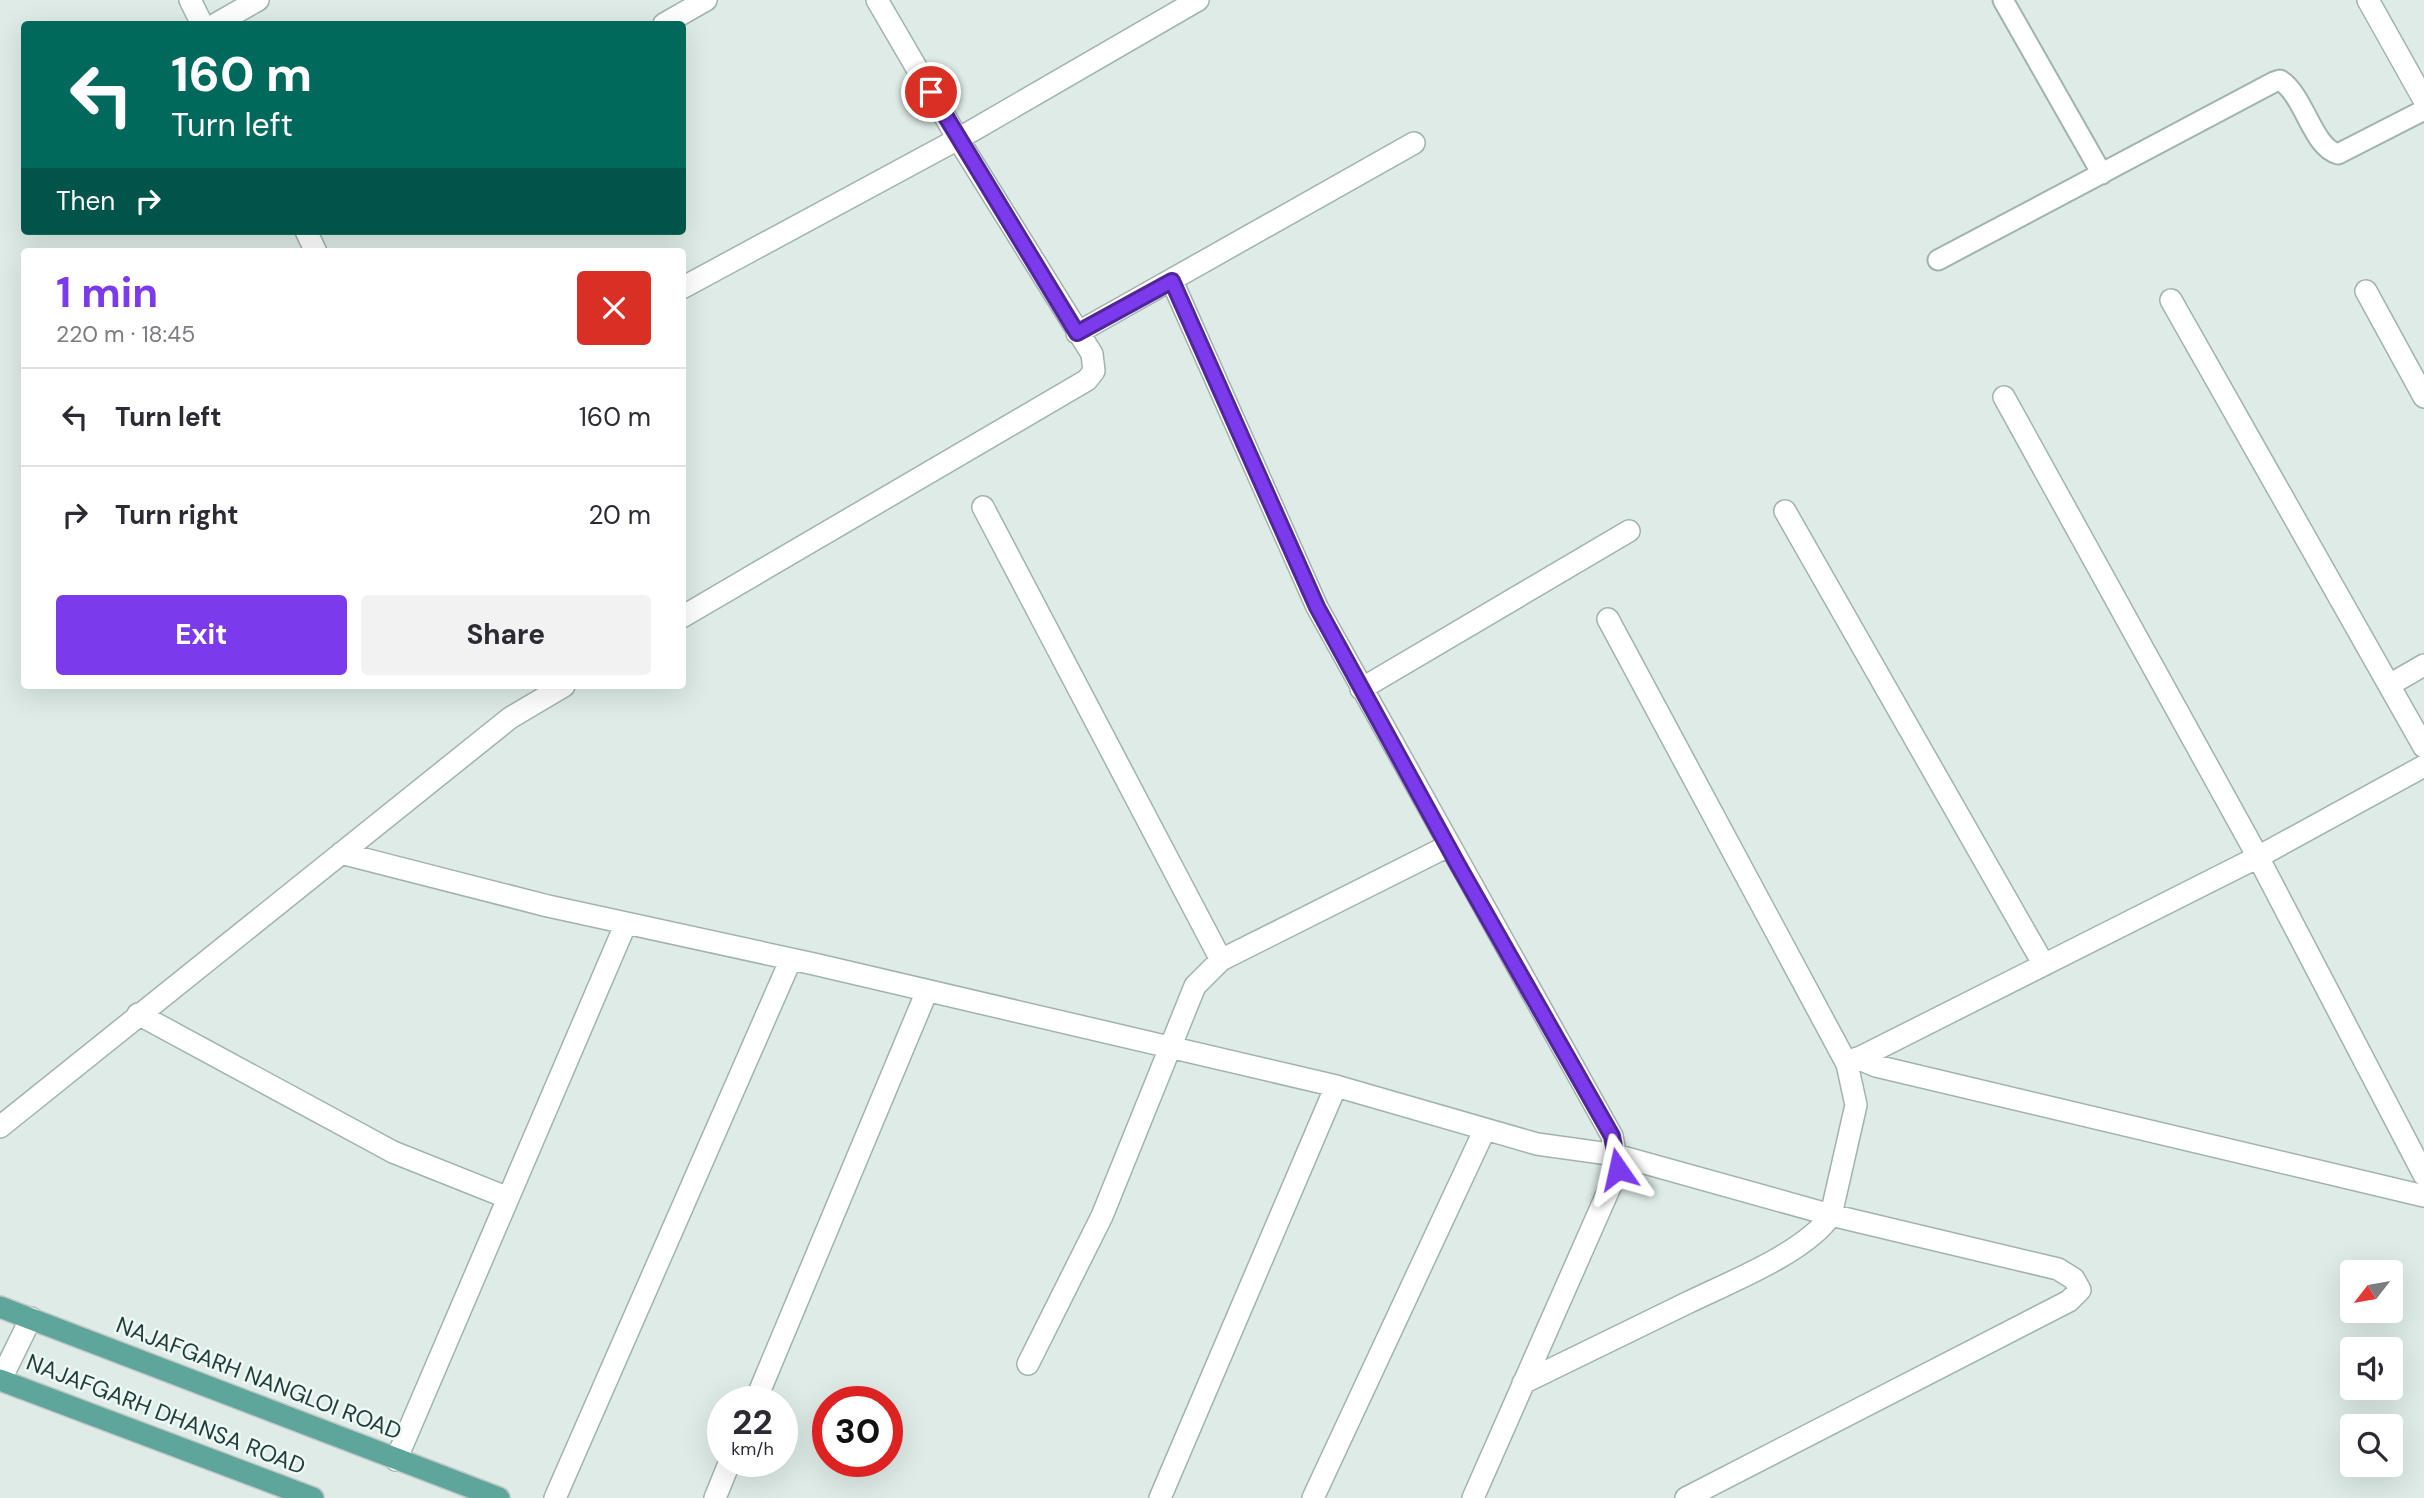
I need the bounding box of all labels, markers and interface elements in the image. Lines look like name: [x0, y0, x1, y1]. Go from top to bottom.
text: 160 m: [171, 42, 312, 106]
icon: left: [56, 49, 147, 140]
pin: [901, 62, 961, 122]
icon: arrive: [912, 73, 950, 111]
text: Turn left: [171, 104, 293, 146]
icon: right: [129, 182, 167, 220]
text: Then: [56, 184, 115, 218]
text: 1 min: [56, 265, 158, 320]
button: close: [577, 271, 651, 345]
text: 220 m · 18:45: [56, 319, 195, 349]
icon: left: [56, 398, 94, 436]
text: Turn left: [115, 400, 222, 434]
text: 160 m: [579, 400, 651, 434]
icon: right: [56, 496, 94, 534]
text: Turn right: [115, 498, 239, 532]
text: 20 m: [588, 498, 651, 532]
button: Exit: [56, 595, 347, 675]
button: Share: [361, 595, 651, 675]
position arrow: [1581, 1132, 1655, 1206]
north arrow: [2340, 1260, 2403, 1323]
map controls: [2340, 1260, 2403, 1477]
street label: NAJAFGARH NANGLOI ROAD: [112, 1310, 406, 1446]
button: sound: [2340, 1337, 2403, 1400]
street label: NAJAFGARH DHANSA ROAD: [22, 1347, 310, 1481]
speed limit sign: 30: [812, 1386, 903, 1477]
text: 22: [732, 1399, 773, 1445]
button: search: [2340, 1414, 2403, 1477]
text: km/h: [731, 1437, 774, 1461]

